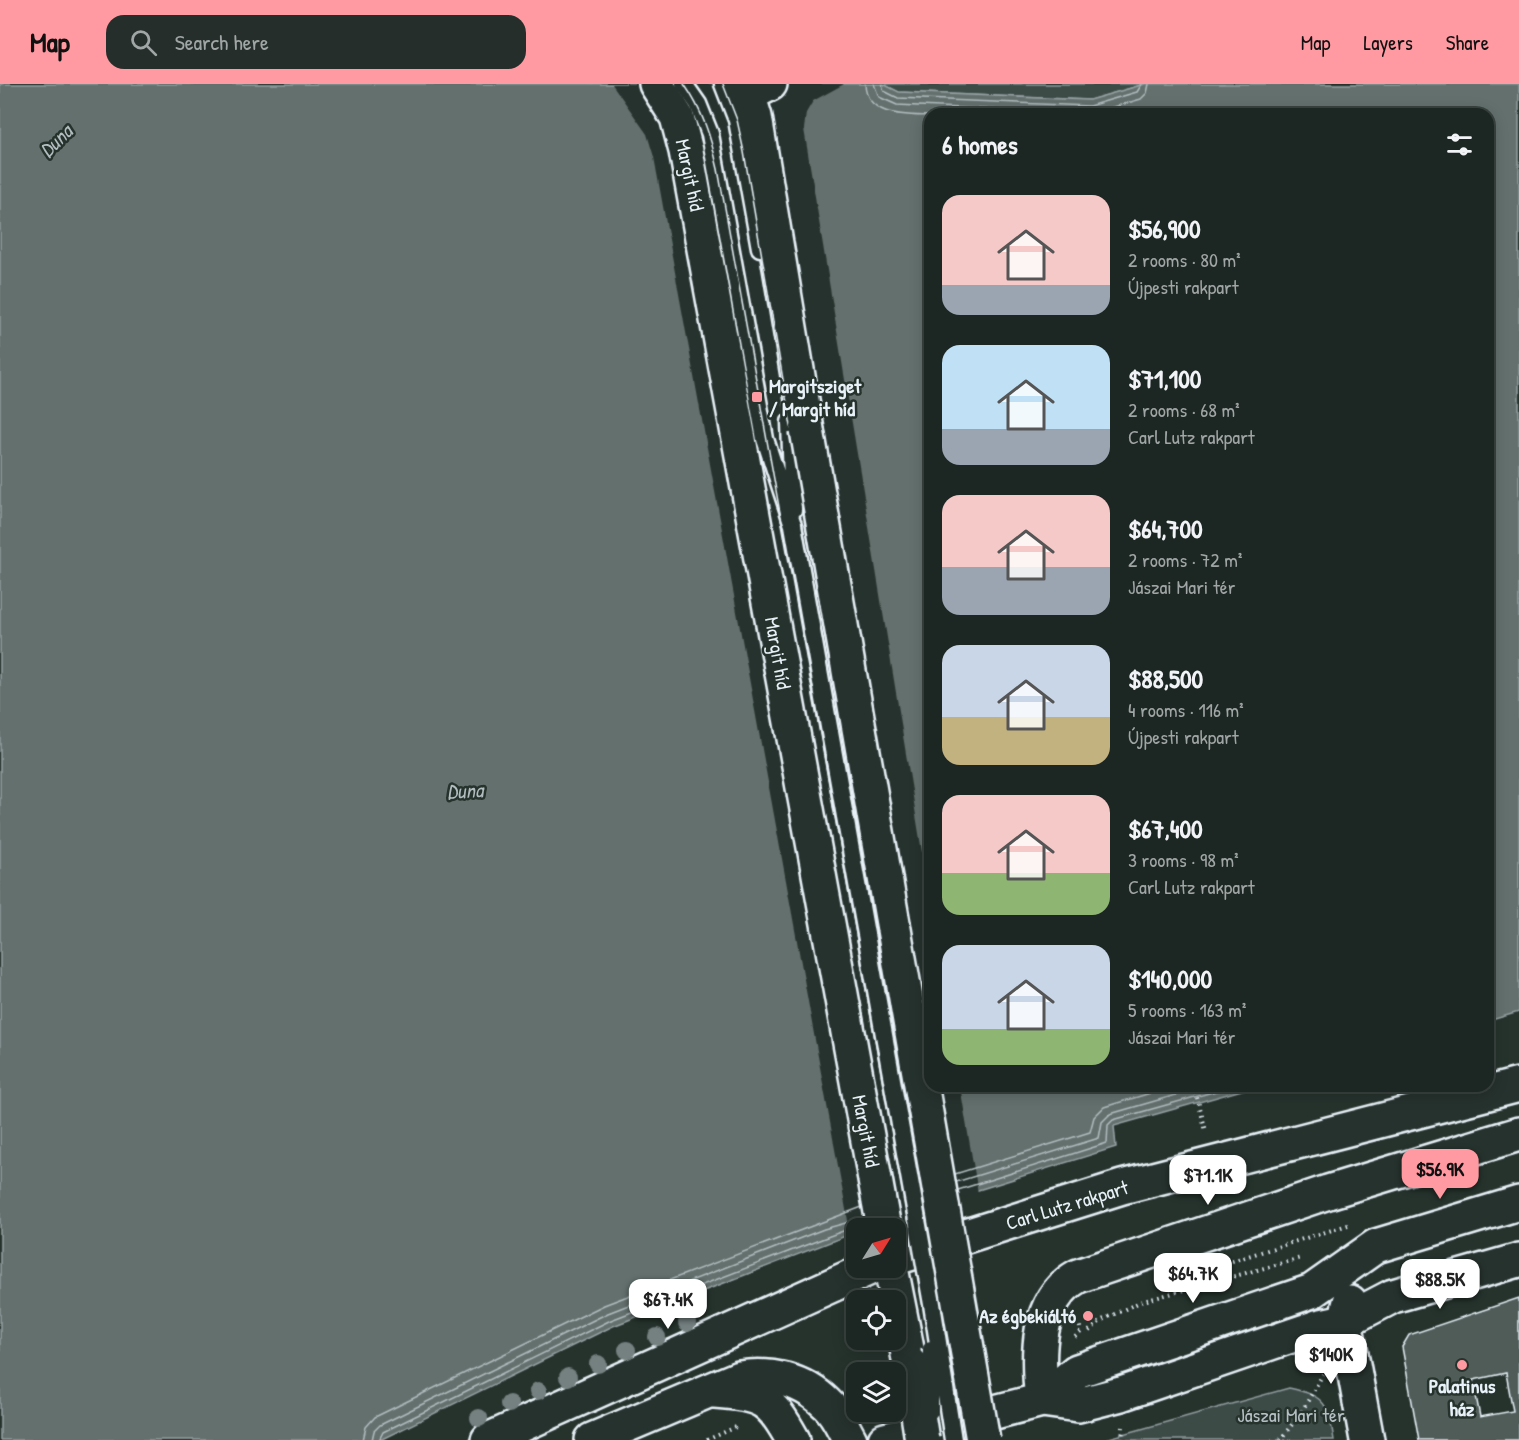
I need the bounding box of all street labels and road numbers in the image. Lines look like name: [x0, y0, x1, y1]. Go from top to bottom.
street label: Margit híd: [670, 136, 711, 214]
street label: Margit híd: [759, 615, 798, 691]
street label: Margit híd: [846, 1093, 887, 1169]
street label: Carl Lutz rakpart: [1002, 1173, 1132, 1236]

